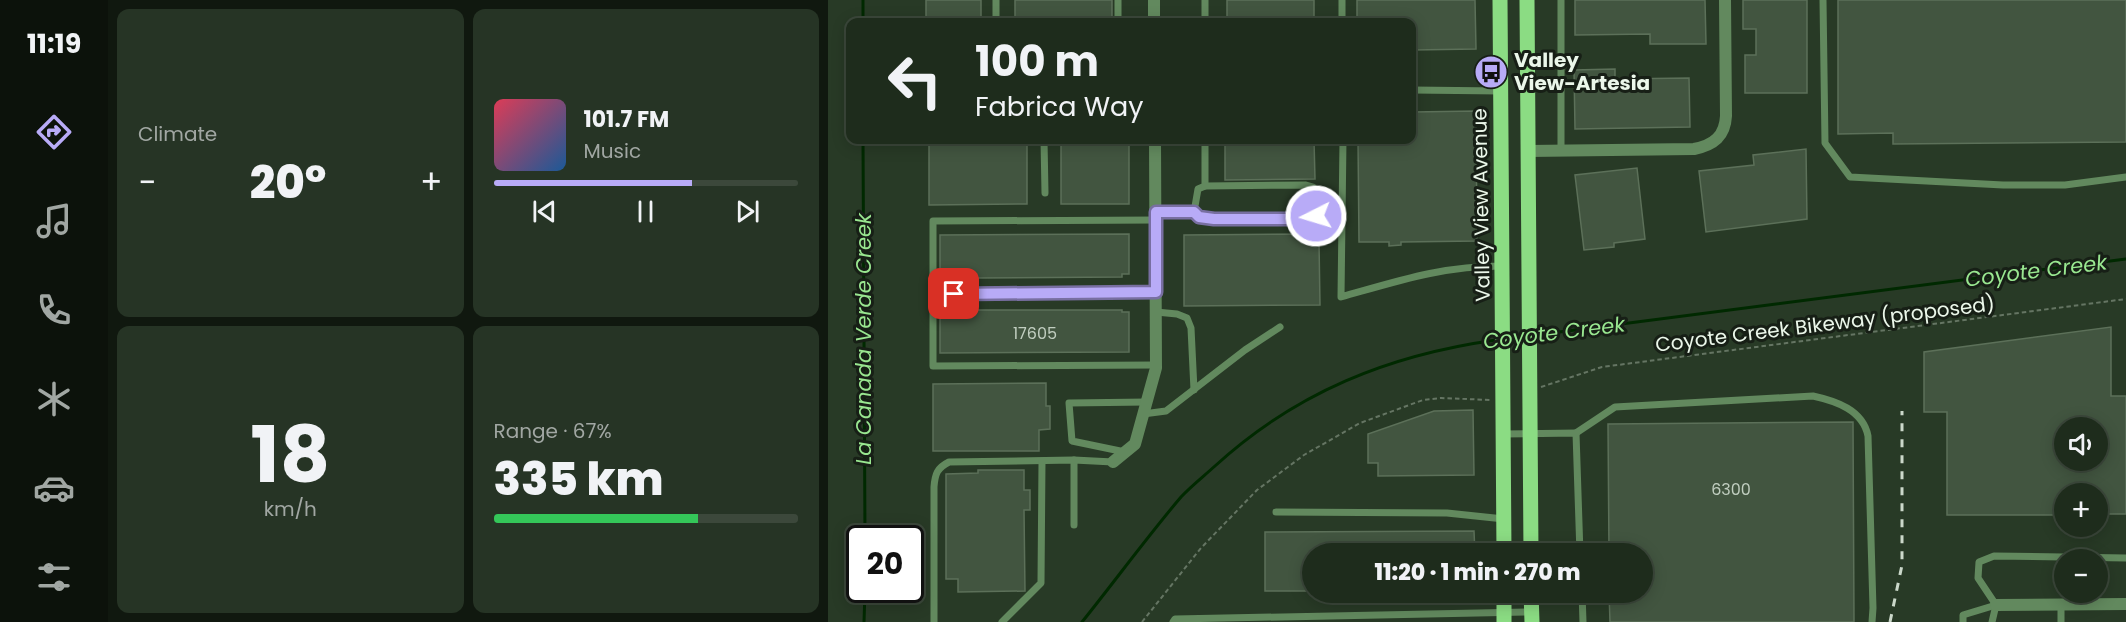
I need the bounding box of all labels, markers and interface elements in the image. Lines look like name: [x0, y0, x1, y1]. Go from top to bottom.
text: 11:19: [27, 25, 81, 62]
text: 100 m: [975, 32, 1099, 91]
icon: left: [876, 42, 954, 120]
place label: Valley View-Artesia: [1514, 46, 1650, 97]
bus stop icon: Valley View-Artesia: [1473, 54, 1509, 90]
text: Fabrica Way: [975, 88, 1143, 125]
text: 101.7 FM: [584, 104, 669, 135]
street label: Valley View Avenue: [1465, 108, 1497, 302]
icon: directions: [33, 111, 75, 153]
text: Climate: [138, 120, 217, 148]
text: Music: [584, 137, 641, 165]
text: 20°: [250, 151, 326, 214]
text: −: [138, 159, 156, 206]
text: +: [420, 159, 442, 206]
position arrow: [1284, 184, 1348, 248]
icon: previous: [528, 195, 561, 228]
icon: pause: [629, 195, 662, 228]
icon: next: [731, 195, 764, 228]
icon: music: [33, 200, 75, 242]
water label: La Canada Verde Creek: [849, 212, 878, 465]
water label: Coyote Creek: [1963, 247, 2110, 294]
pin: [928, 268, 979, 319]
icon: arrive: [937, 277, 970, 310]
icon: phone: [33, 289, 75, 331]
street label: Coyote Creek Bikeway (proposed): [1654, 289, 1996, 359]
water label: Coyote Creek: [1481, 309, 1628, 356]
house number: 17605: [1013, 322, 1057, 345]
icon: climate: [33, 378, 75, 420]
text: 18: [250, 400, 330, 509]
text: Range · 67%: [494, 417, 612, 445]
map controls: [2054, 417, 2108, 603]
button: sound: [2054, 417, 2108, 471]
text: 335 km: [494, 448, 664, 511]
icon: car: [33, 467, 75, 509]
house number: 6300: [1711, 478, 1751, 501]
button: +: [2054, 483, 2108, 537]
text: km/h: [264, 495, 317, 523]
speed limit sign: 20: [846, 525, 924, 603]
button: −: [2054, 549, 2108, 603]
icon: filters: [33, 556, 75, 598]
text: 11:20 · 1 min · 270 m: [1375, 557, 1580, 588]

